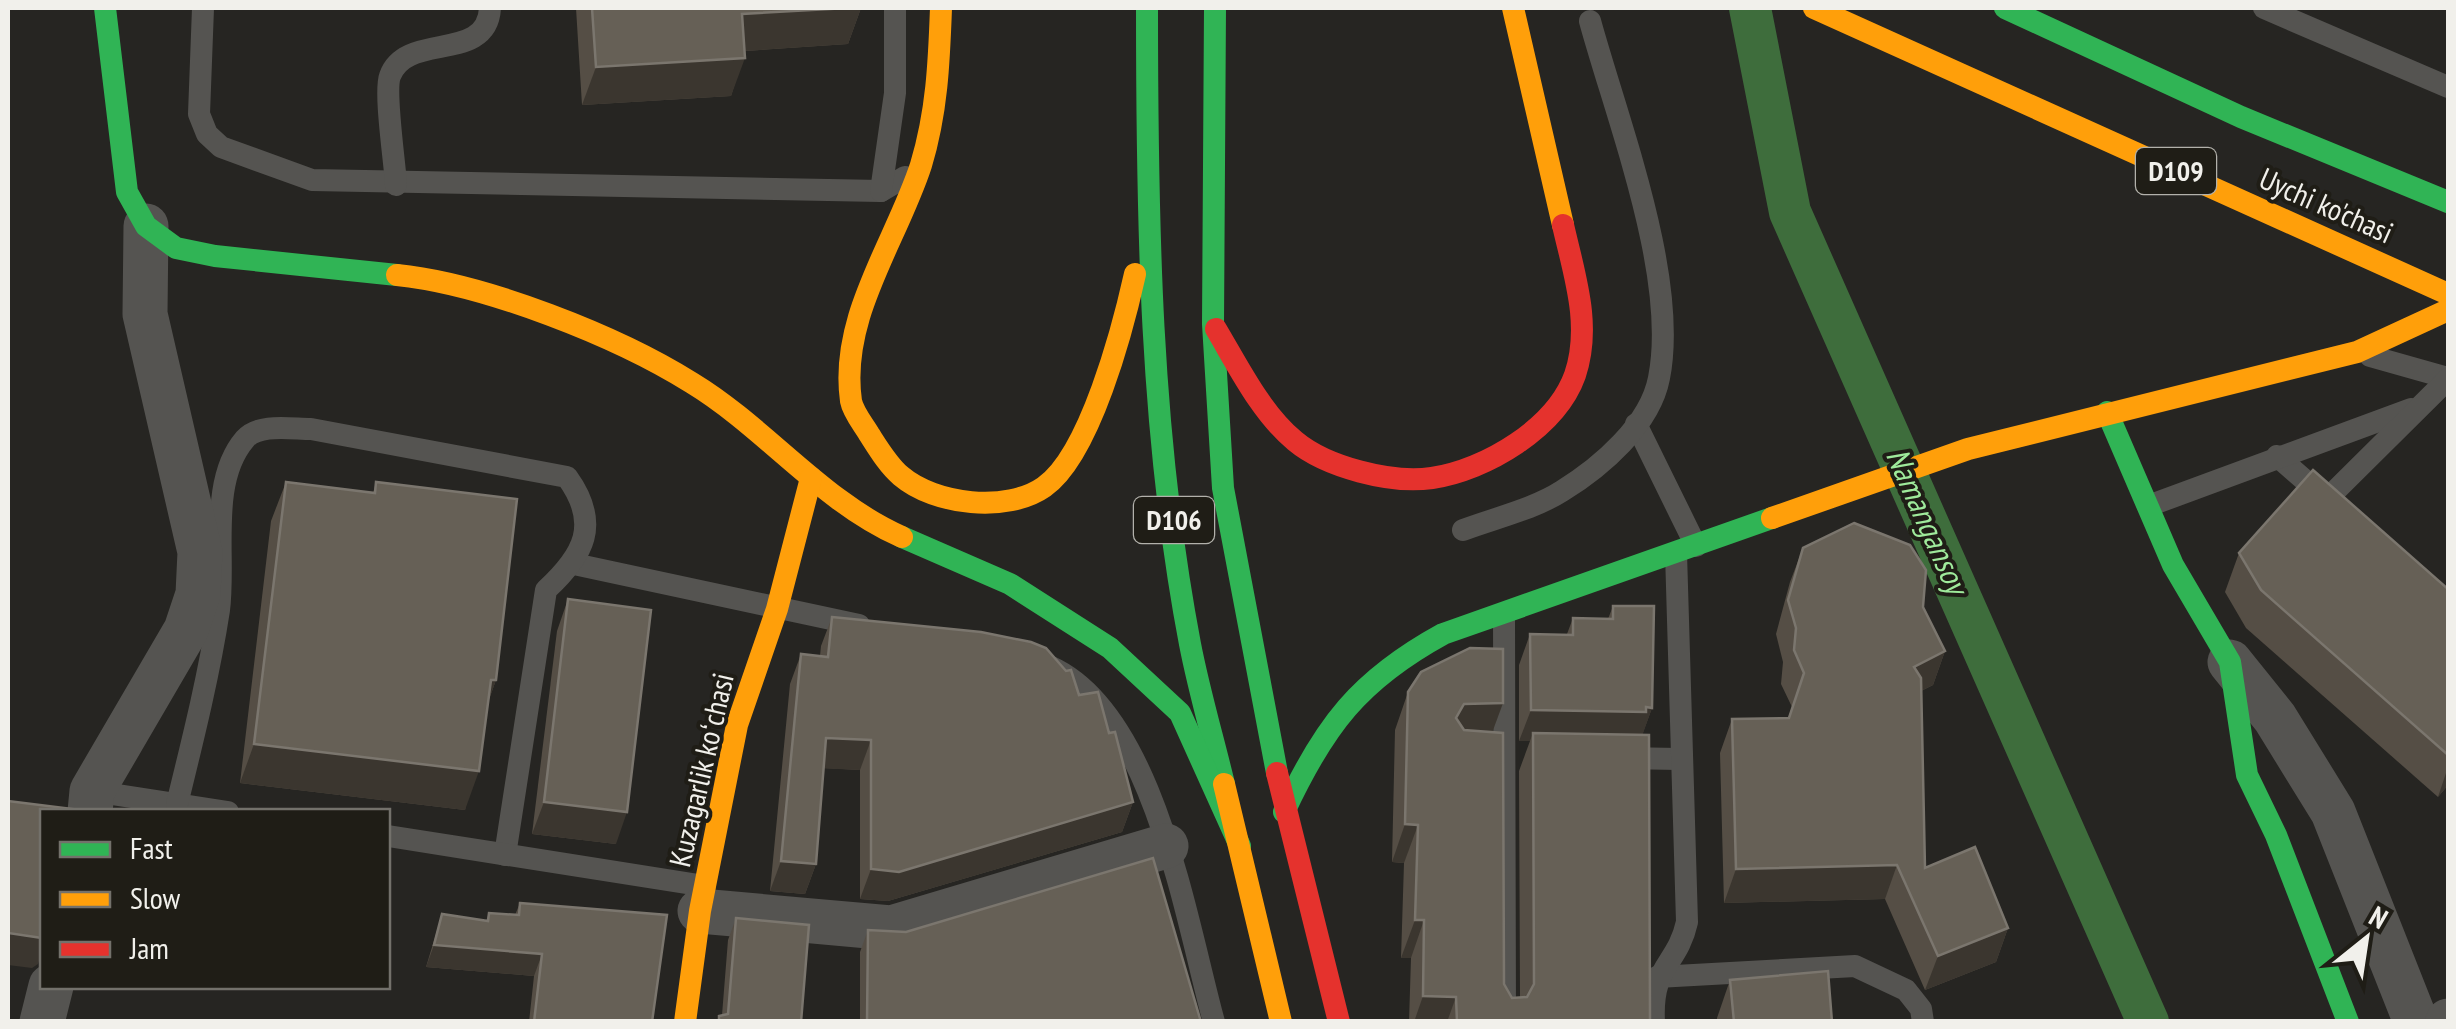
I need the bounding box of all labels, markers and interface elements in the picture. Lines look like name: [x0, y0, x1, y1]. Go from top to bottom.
road number: D109: [2136, 148, 2216, 194]
street label: Uychi ko'chasi: [2254, 158, 2399, 251]
water label: Namangansoy: [1877, 441, 1980, 603]
road number: D106: [1134, 497, 1214, 543]
street label: Kuzagarlik koʻchasi: [659, 669, 742, 870]
legend: [40, 809, 390, 989]
text: Fast: [130, 828, 174, 867]
text: Slow: [130, 878, 181, 917]
north arrow: [2316, 889, 2416, 989]
text: N: [2363, 897, 2395, 937]
text: Jam: [129, 928, 169, 967]

